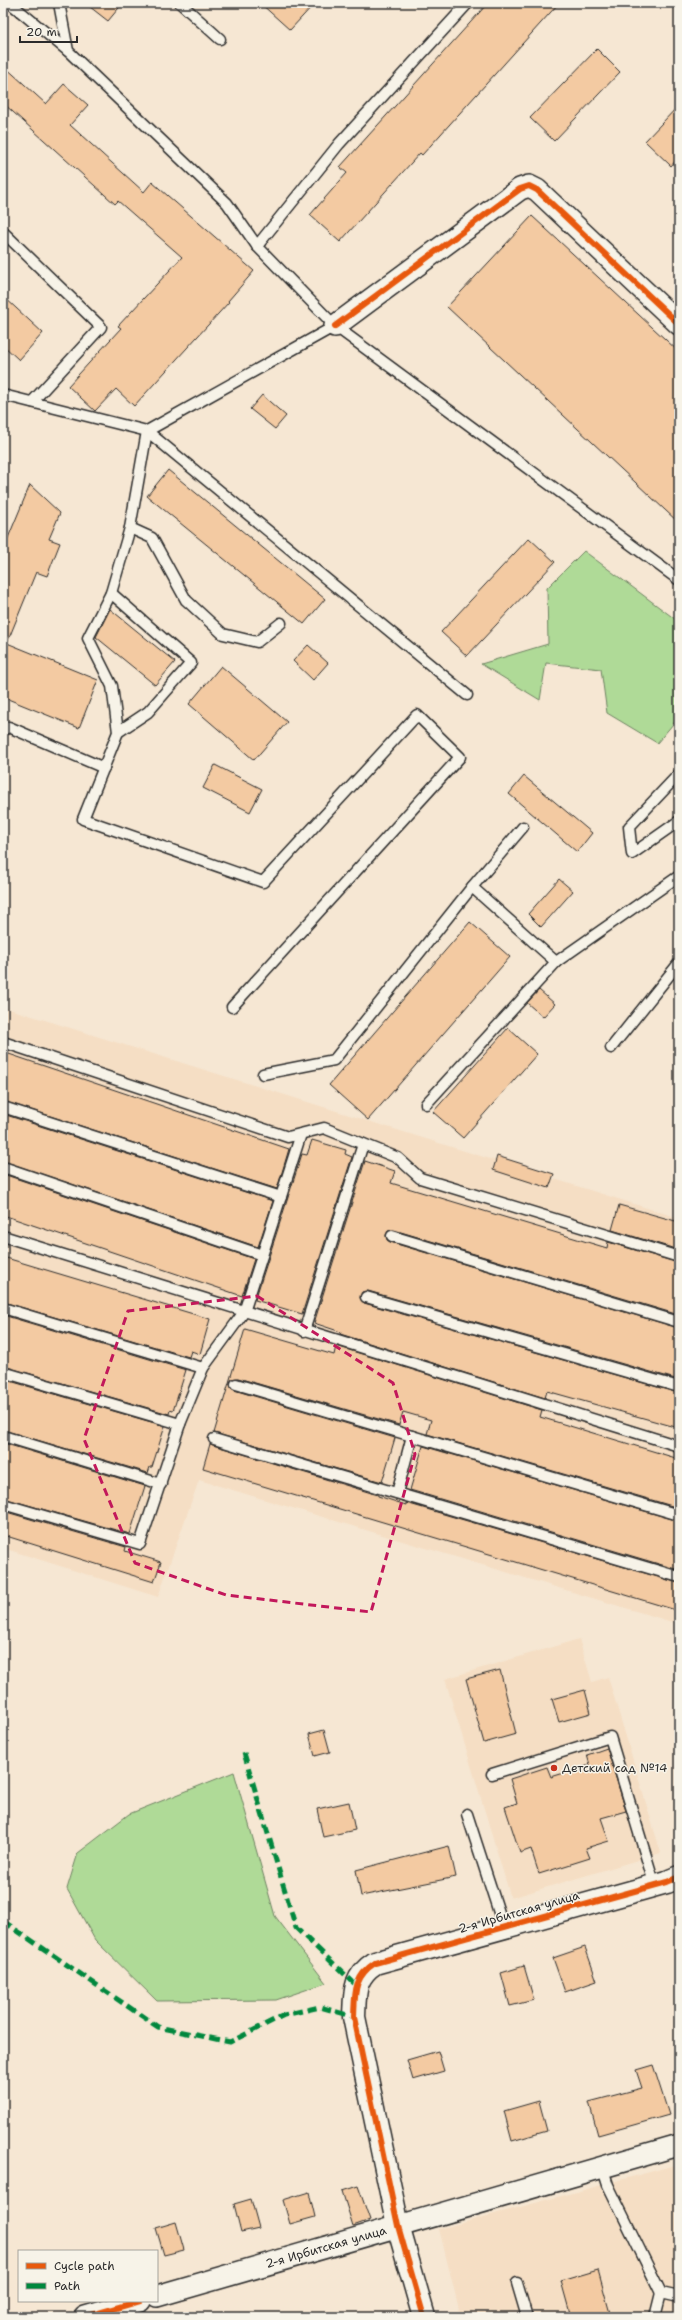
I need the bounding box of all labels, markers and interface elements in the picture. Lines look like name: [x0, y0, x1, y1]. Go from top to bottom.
scale bar: [20, 18, 77, 44]
text: 20 m: [26, 24, 57, 40]
place label: Детский сад №14: [562, 1760, 667, 1776]
marker: Детский сад №14: [549, 1763, 559, 1773]
street label: 2-я Ирбитская улица: [457, 1887, 582, 1937]
street label: 2-я Ирбитская улица: [264, 2222, 389, 2272]
legend: [18, 2250, 158, 2302]
text: Cycle path: [54, 2258, 115, 2274]
text: Path: [54, 2278, 80, 2294]

